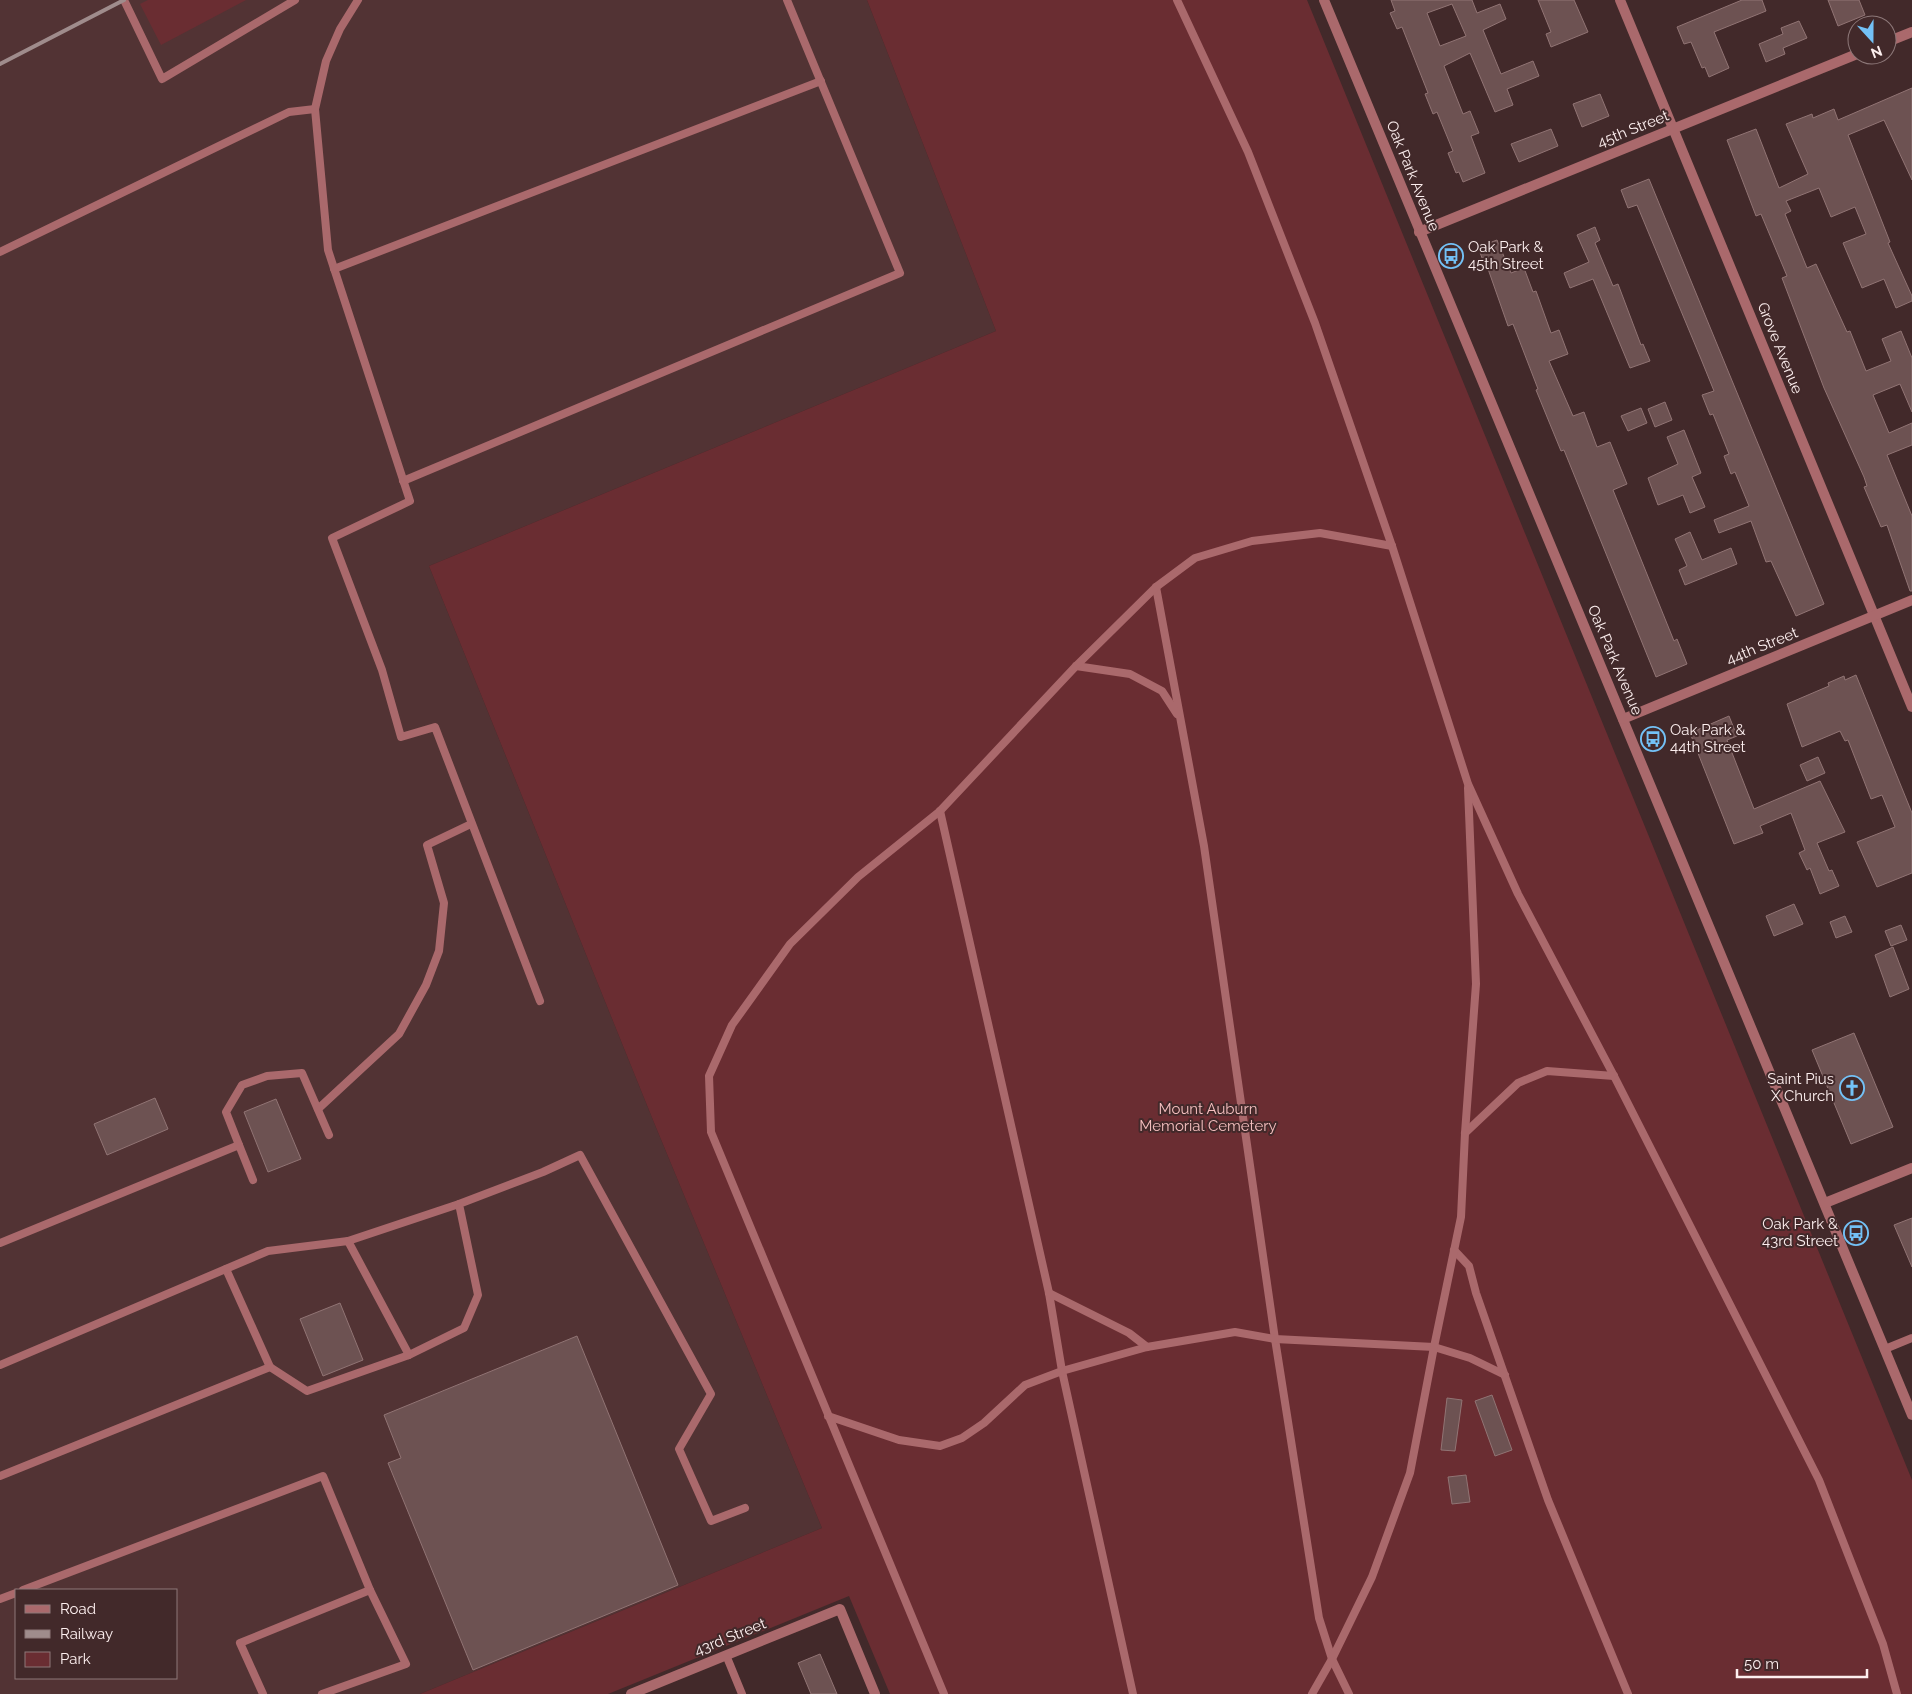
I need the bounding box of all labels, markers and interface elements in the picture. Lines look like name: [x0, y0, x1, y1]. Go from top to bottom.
north arrow: [1847, 15, 1897, 65]
text: N: [1869, 43, 1885, 62]
street label: 45th Street: [1595, 107, 1671, 151]
street label: Oak Park Avenue: [1383, 118, 1443, 234]
place label: Oak Park & 45th Street: [1468, 238, 1544, 273]
bus stop icon: Oak Park & 45th Street: [1438, 243, 1464, 269]
street label: Grove Avenue: [1753, 300, 1807, 396]
street label: Oak Park Avenue: [1584, 602, 1646, 718]
street label: 44th Street: [1724, 624, 1800, 668]
place label: Oak Park & 44th Street: [1670, 721, 1746, 756]
bus stop icon: Oak Park & 44th Street: [1640, 726, 1666, 752]
place label: Saint Pius X Church: [1767, 1070, 1834, 1105]
church icon: Saint Pius X Church: [1839, 1075, 1865, 1101]
park label: Mount Auburn Memorial Cemetery: [1139, 1100, 1277, 1135]
place label: Oak Park & 43rd Street: [1762, 1215, 1838, 1250]
bus stop icon: Oak Park & 43rd Street: [1843, 1220, 1869, 1246]
legend: [15, 1589, 178, 1679]
text: Road: [60, 1600, 96, 1618]
street label: 43rd Street: [691, 1614, 769, 1660]
text: Railway: [60, 1625, 113, 1643]
scale bar: [1737, 1646, 1867, 1678]
text: Park: [60, 1650, 91, 1668]
text: 50 m: [1744, 1655, 1779, 1673]

